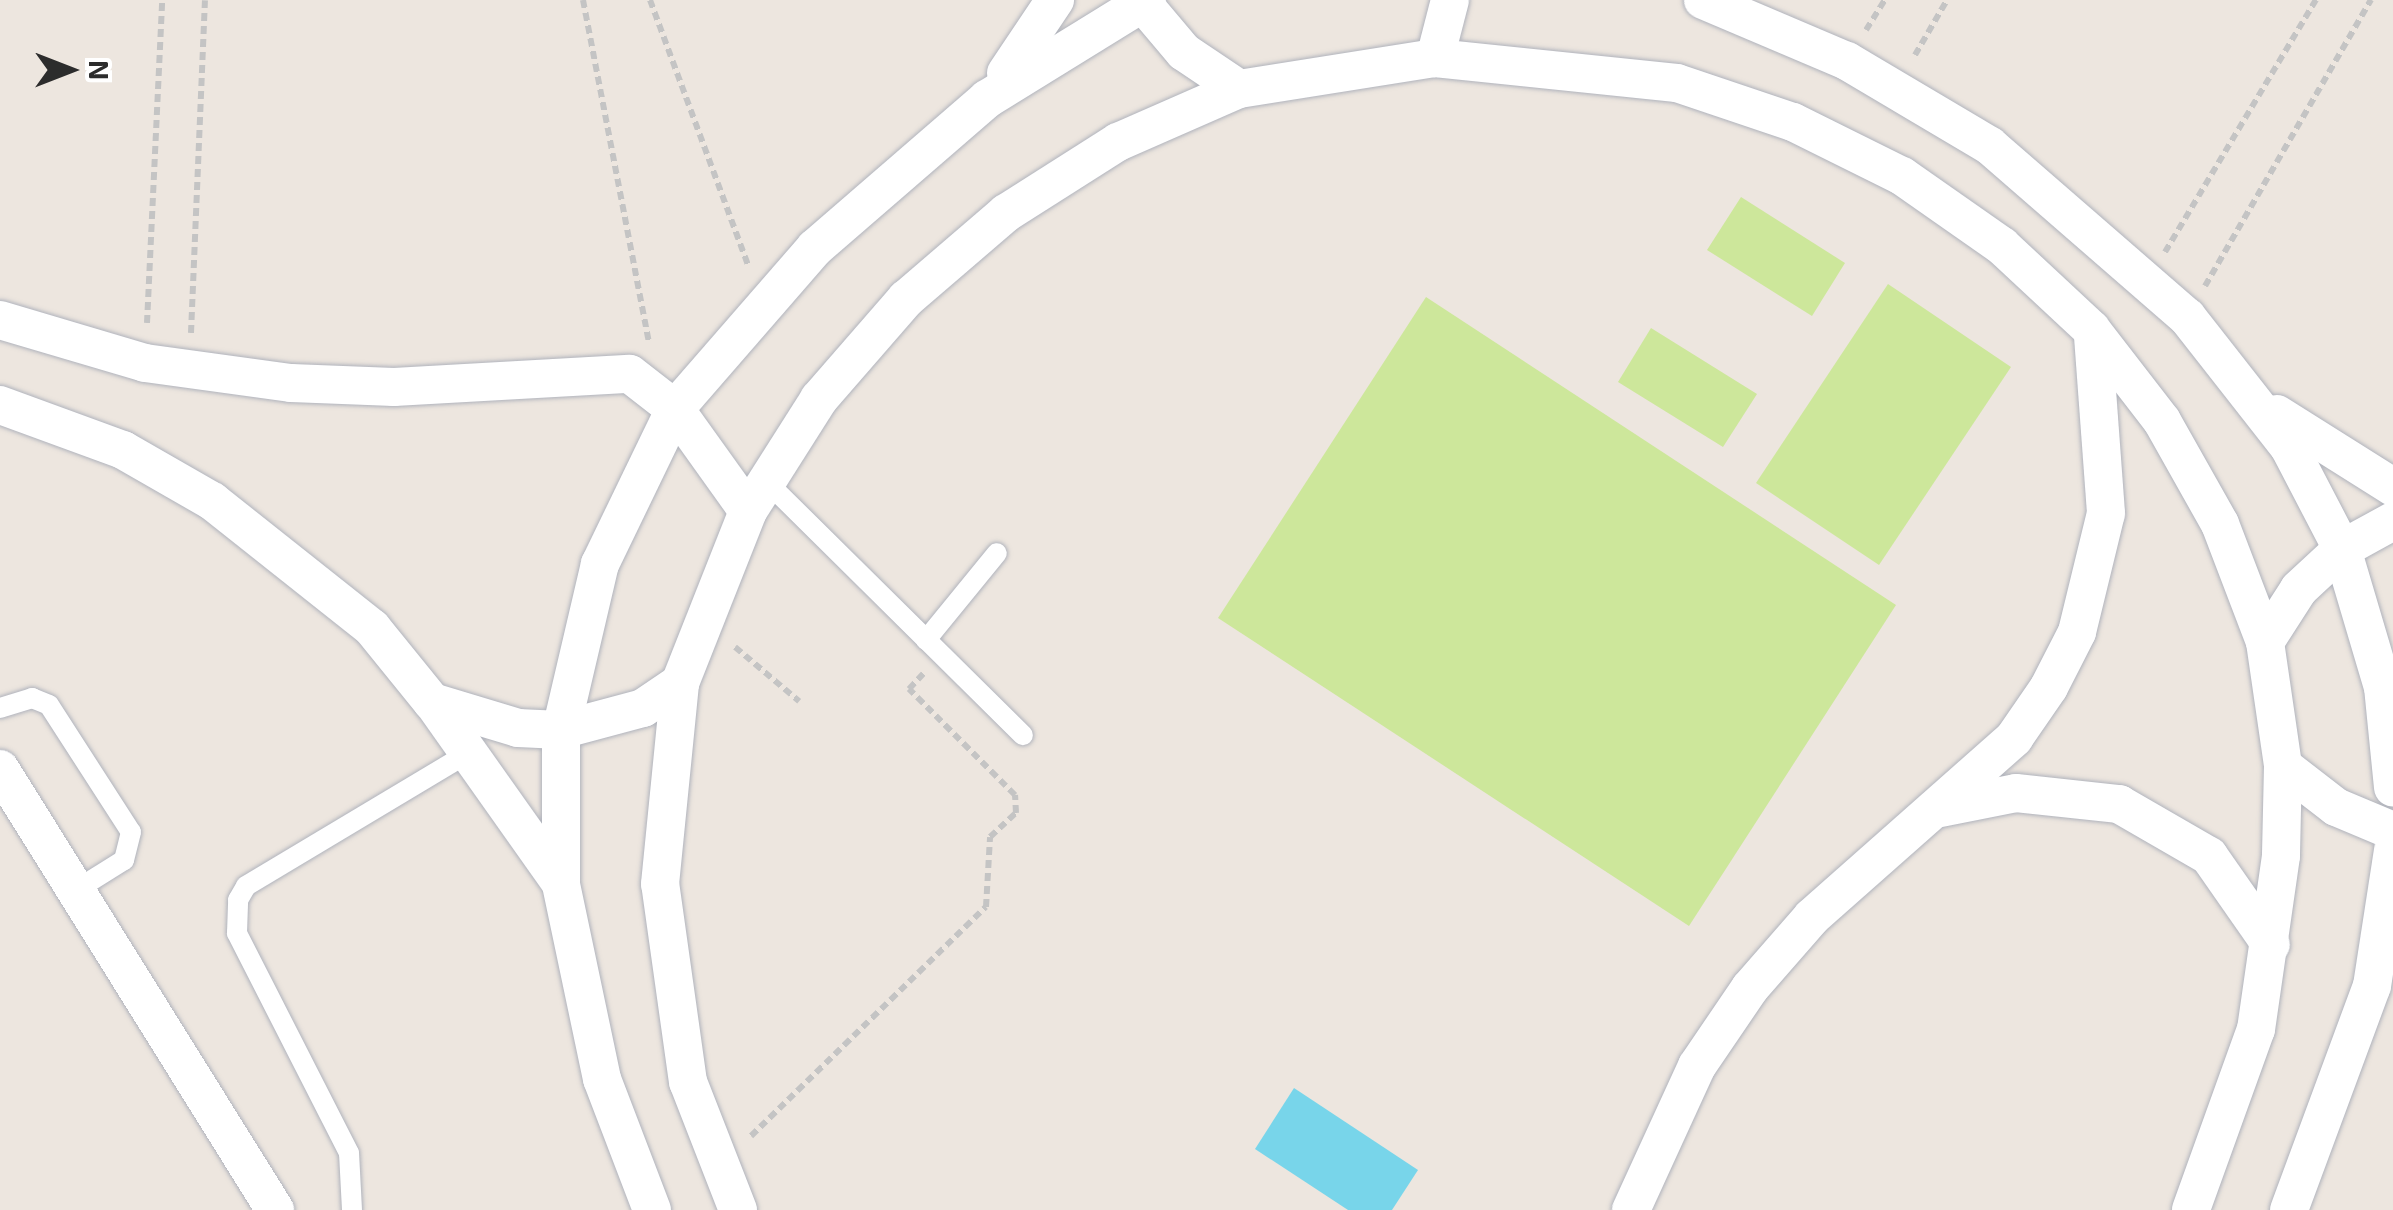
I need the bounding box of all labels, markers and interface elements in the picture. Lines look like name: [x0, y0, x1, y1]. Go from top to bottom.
north arrow: [20, 20, 120, 120]
text: N: [83, 60, 117, 80]

